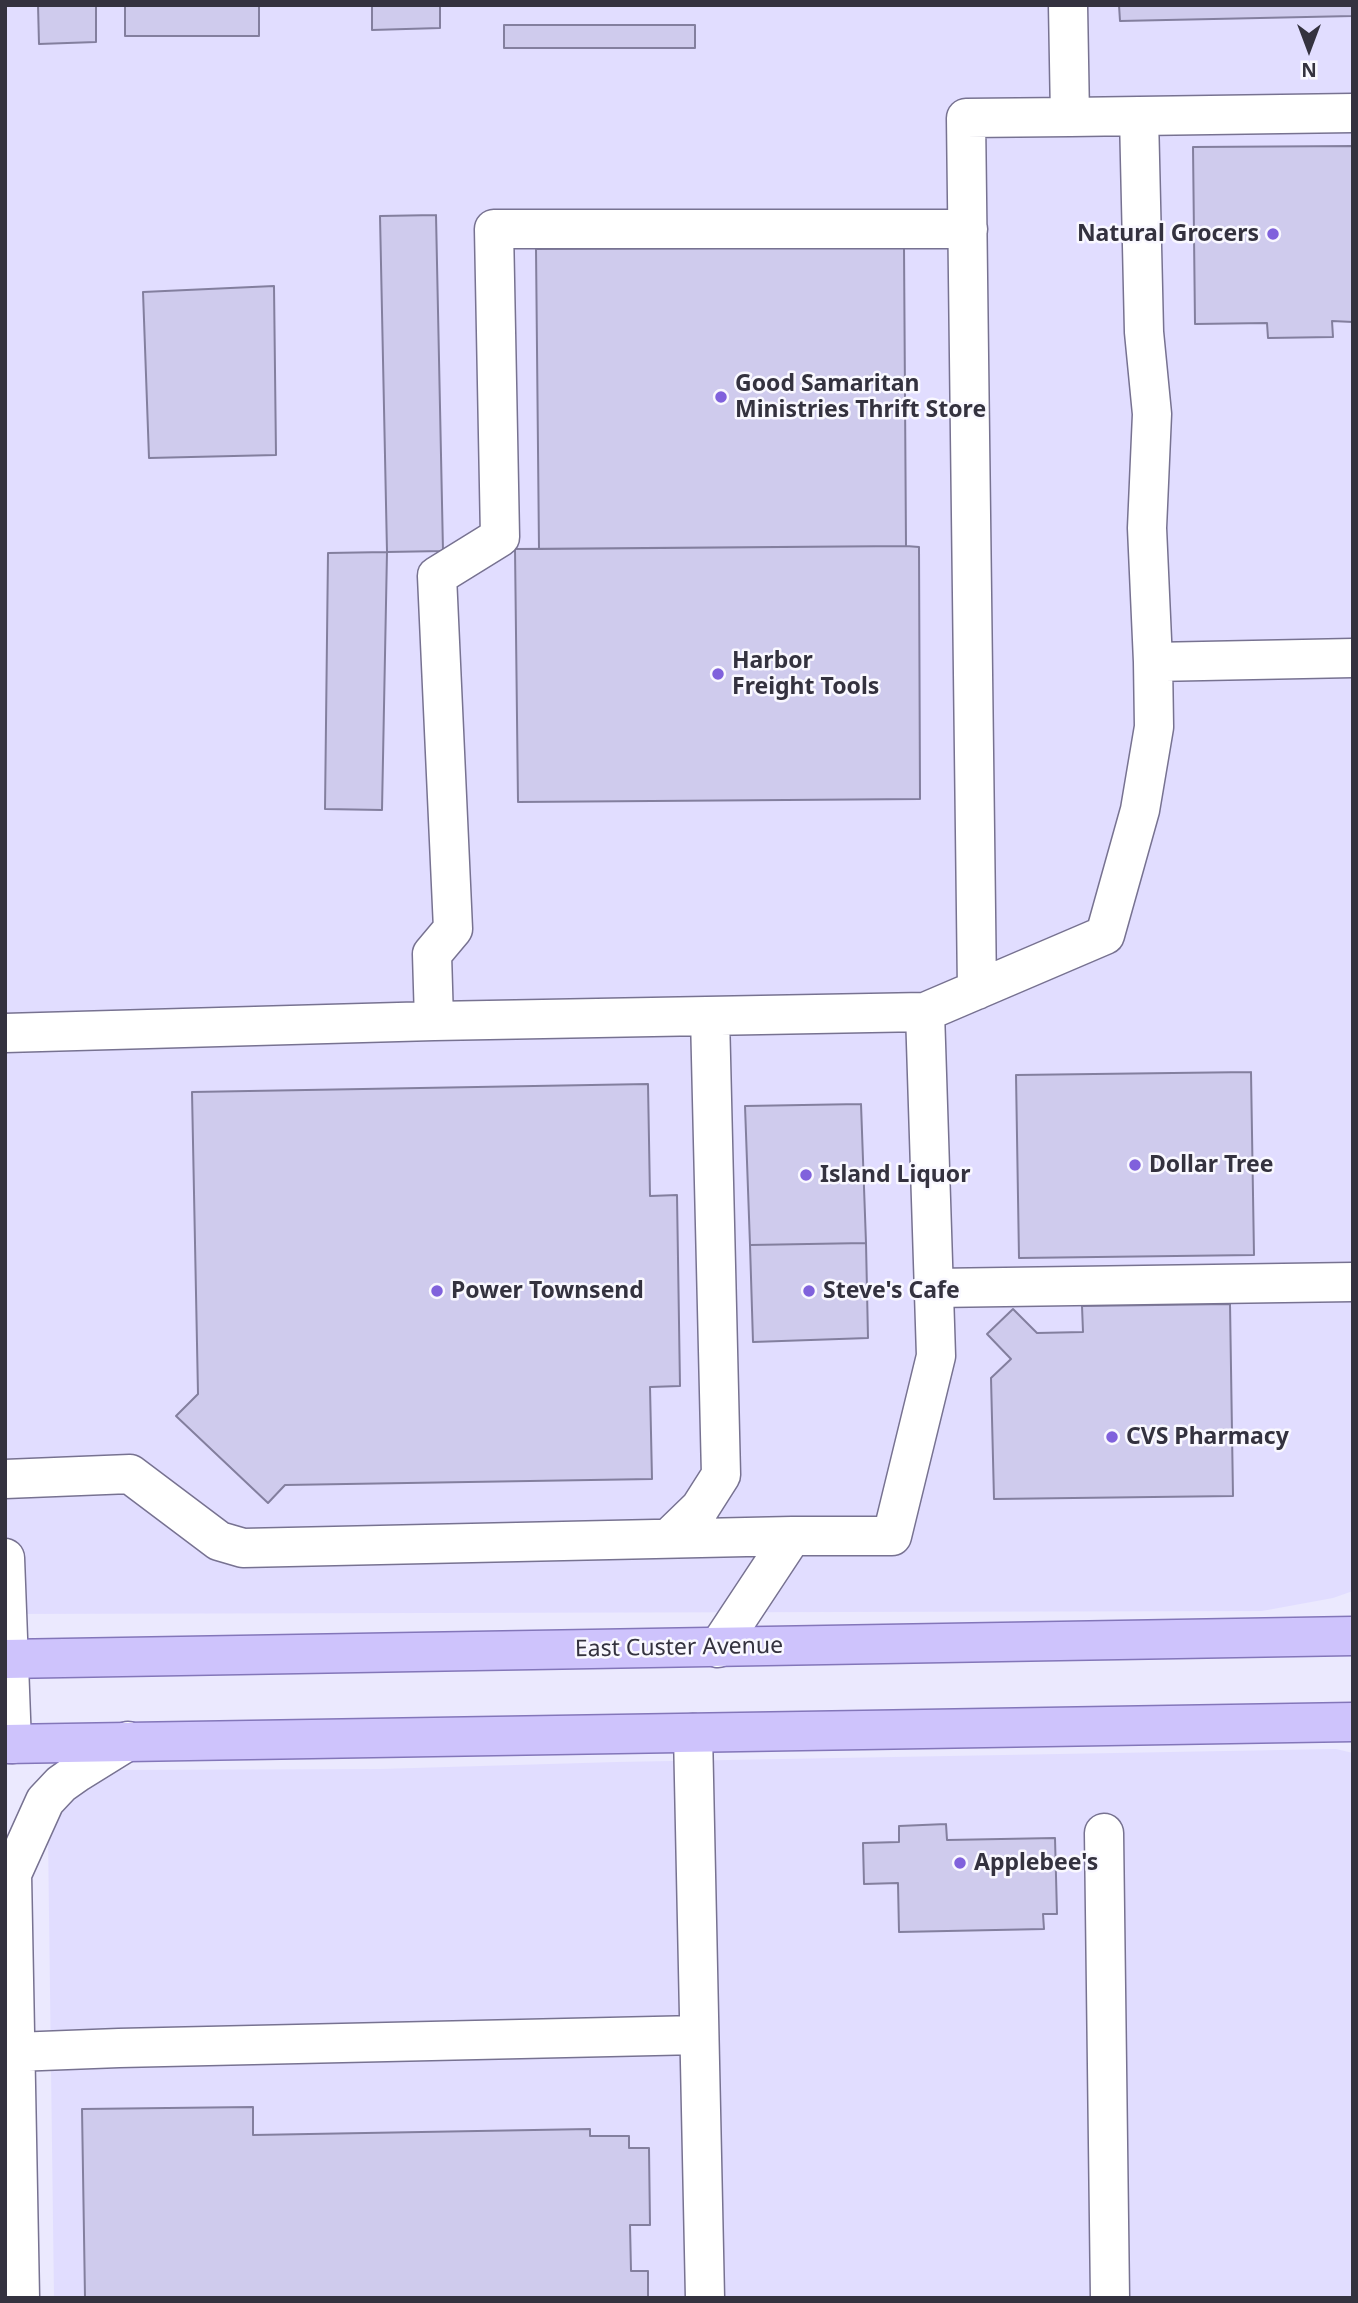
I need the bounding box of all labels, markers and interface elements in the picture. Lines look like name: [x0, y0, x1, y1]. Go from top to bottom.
north arrow: [1274, 14, 1344, 84]
text: N: [1301, 57, 1317, 83]
place label: Natural Grocers: [1077, 220, 1259, 248]
marker: Natural Grocers: [1265, 226, 1281, 242]
place label: Good Samaritan Ministries Thrift Store: [735, 370, 986, 424]
marker: Good Samaritan Ministries Thrift Store: [713, 389, 729, 405]
place label: Harbor Freight Tools: [732, 647, 879, 701]
marker: Harbor Freight Tools: [710, 666, 726, 682]
place label: Dollar Tree: [1149, 1151, 1273, 1179]
marker: Dollar Tree: [1127, 1157, 1143, 1173]
place label: Island Liquor: [820, 1161, 970, 1189]
marker: Island Liquor: [798, 1167, 814, 1183]
place label: Power Townsend: [451, 1277, 644, 1305]
place label: Steve's Cafe: [823, 1277, 960, 1305]
marker: Power Townsend: [429, 1283, 445, 1299]
marker: Steve's Cafe: [801, 1283, 817, 1299]
place label: CVS Pharmacy: [1126, 1423, 1289, 1451]
marker: CVS Pharmacy: [1104, 1429, 1120, 1445]
street label: East Custer Avenue: [575, 1632, 783, 1664]
place label: Applebee's: [974, 1849, 1098, 1877]
marker: Applebee's: [952, 1855, 968, 1871]

